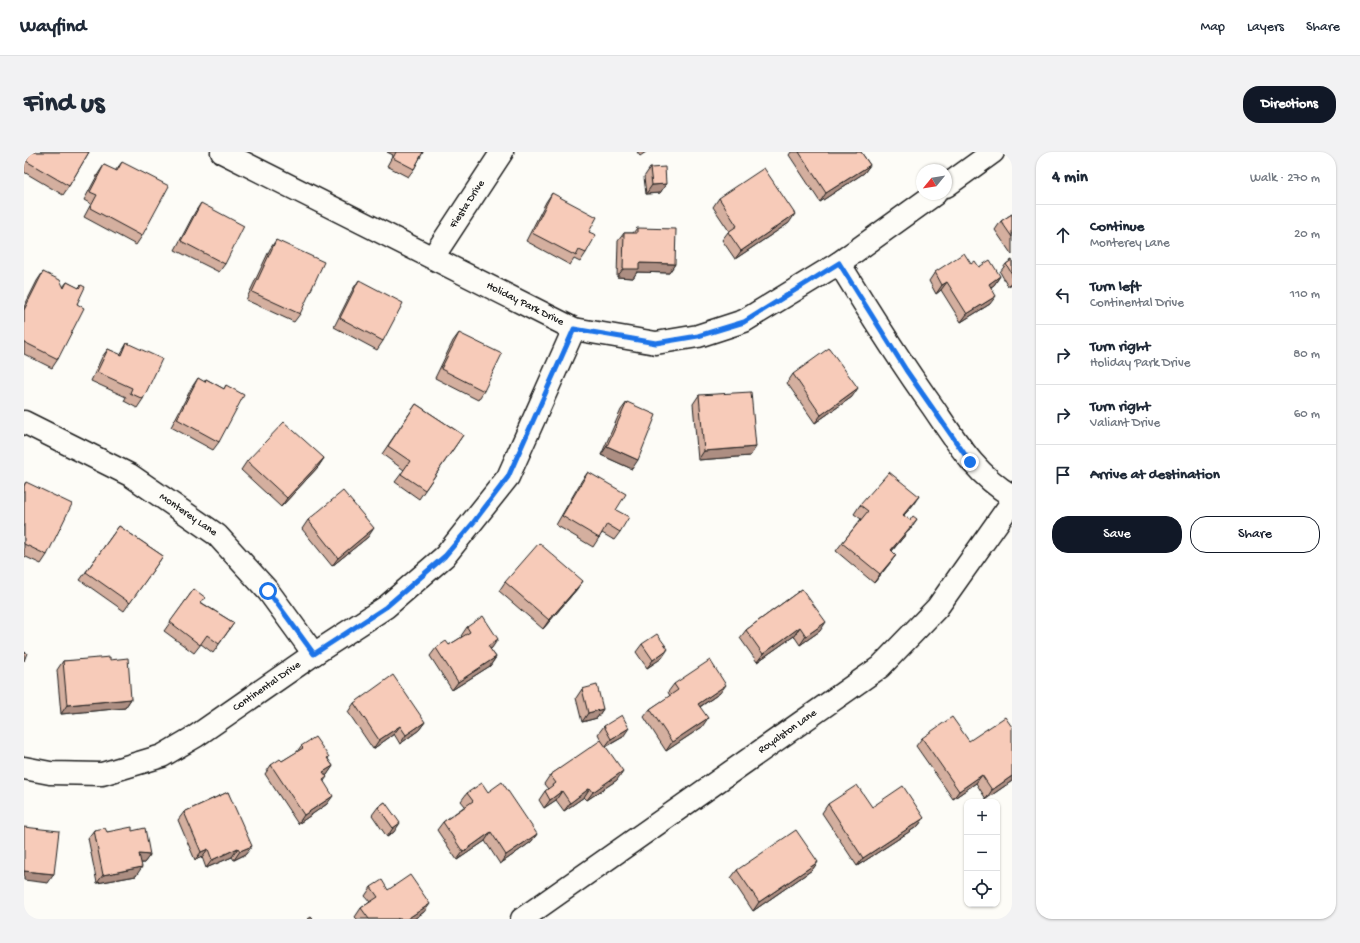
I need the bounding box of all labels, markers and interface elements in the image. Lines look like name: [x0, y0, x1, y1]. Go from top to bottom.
text: Wayfind: [20, 16, 86, 39]
text: Map: [1201, 19, 1225, 36]
text: Layers: [1247, 19, 1284, 36]
text: Share: [1306, 19, 1340, 36]
button: Directions: [1243, 86, 1336, 123]
text: Find us: [24, 88, 104, 121]
north arrow: [916, 164, 952, 200]
text: 4 min: [1052, 168, 1088, 188]
text: Walk · 270 m: [1250, 171, 1320, 186]
street label: Fiesta Drive: [447, 178, 488, 231]
text: Continue: [1090, 218, 1144, 236]
icon: ahead: [1052, 224, 1074, 246]
text: 20 m: [1294, 227, 1320, 242]
text: Monterey Lane: [1090, 236, 1170, 251]
text: Turn left: [1090, 278, 1141, 296]
street label: Holiday Park Drive: [484, 280, 566, 329]
icon: left: [1052, 284, 1074, 306]
text: 110 m: [1290, 287, 1320, 302]
text: Continental Drive: [1090, 296, 1184, 311]
text: Turn right: [1090, 338, 1150, 356]
icon: right: [1052, 344, 1074, 366]
text: 80 m: [1293, 347, 1320, 362]
text: Holiday Park Drive: [1090, 356, 1190, 371]
text: Turn right: [1090, 398, 1150, 416]
icon: right: [1052, 404, 1074, 426]
text: 60 m: [1294, 407, 1320, 422]
text: Valiant Drive: [1090, 416, 1160, 431]
route end: [961, 453, 979, 471]
icon: arrive: [1052, 464, 1074, 486]
text: Arrive at destination: [1090, 466, 1220, 484]
street label: Monterey Lane: [157, 491, 219, 539]
button: Save: [1052, 516, 1182, 553]
button: Share: [1190, 516, 1320, 553]
route start: [259, 582, 277, 600]
street label: Continental Drive: [231, 659, 303, 714]
street label: Royalston Lane: [756, 707, 820, 757]
map controls: [964, 799, 1000, 907]
button: +: [964, 799, 1000, 835]
button: −: [964, 835, 1000, 871]
button: locate: [964, 871, 1000, 907]

